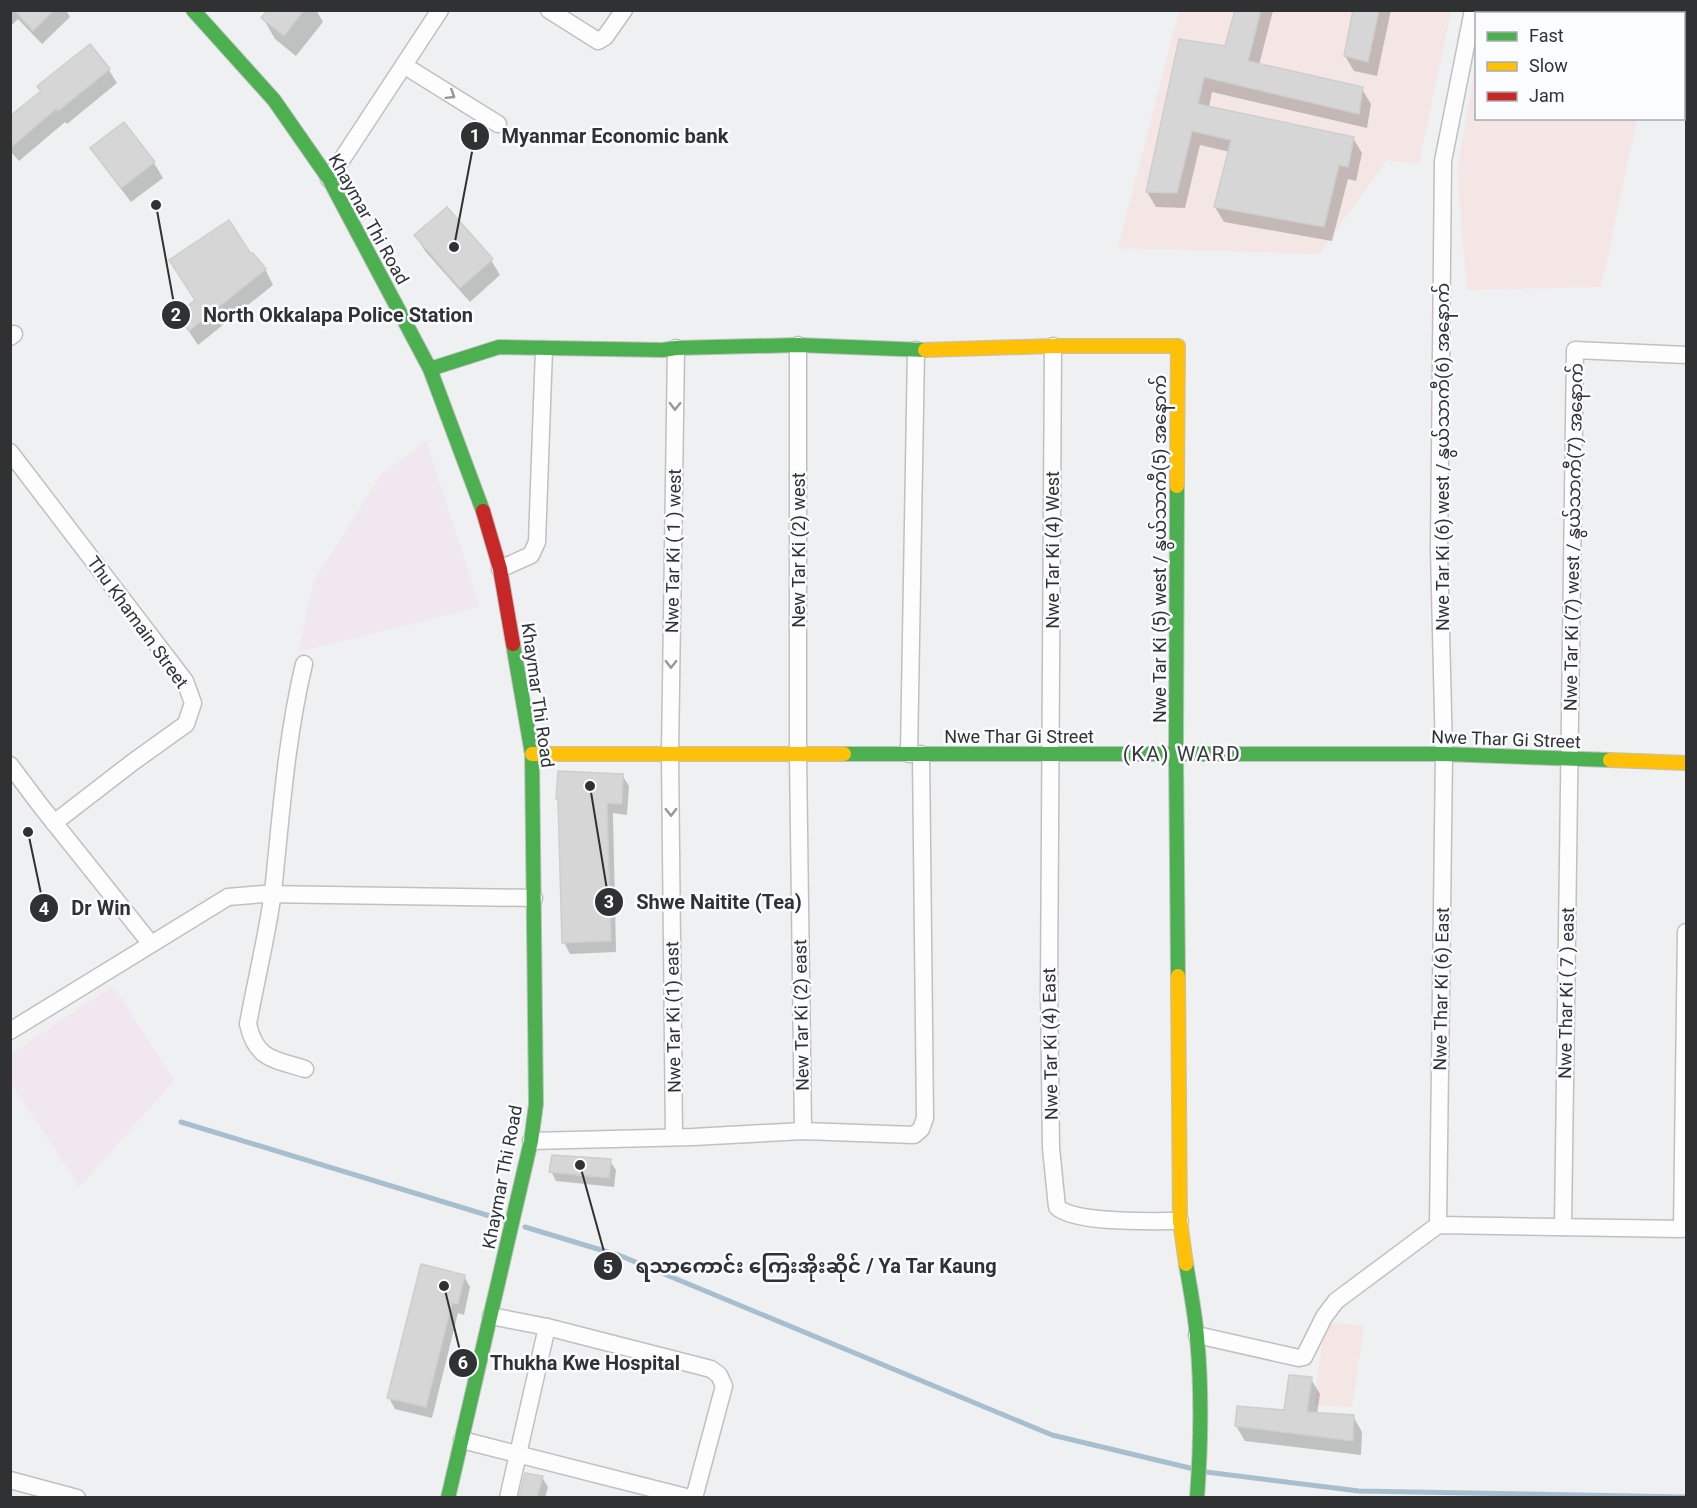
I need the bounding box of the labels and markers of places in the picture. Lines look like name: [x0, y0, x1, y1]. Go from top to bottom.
callout: Myanmar Economic bank: [460, 117, 741, 155]
callout: North Okkalapa Police Station: [161, 296, 485, 334]
callout: Shwe Naitite (Tea): [594, 883, 813, 921]
callout: Dr Win: [29, 889, 143, 927]
callout: ရသာကောင်း ကြေးအိုးဆိုင် / Ya Tar Kaung: [593, 1247, 1009, 1285]
callout: Thukha Kwe Hospital: [448, 1344, 692, 1382]

